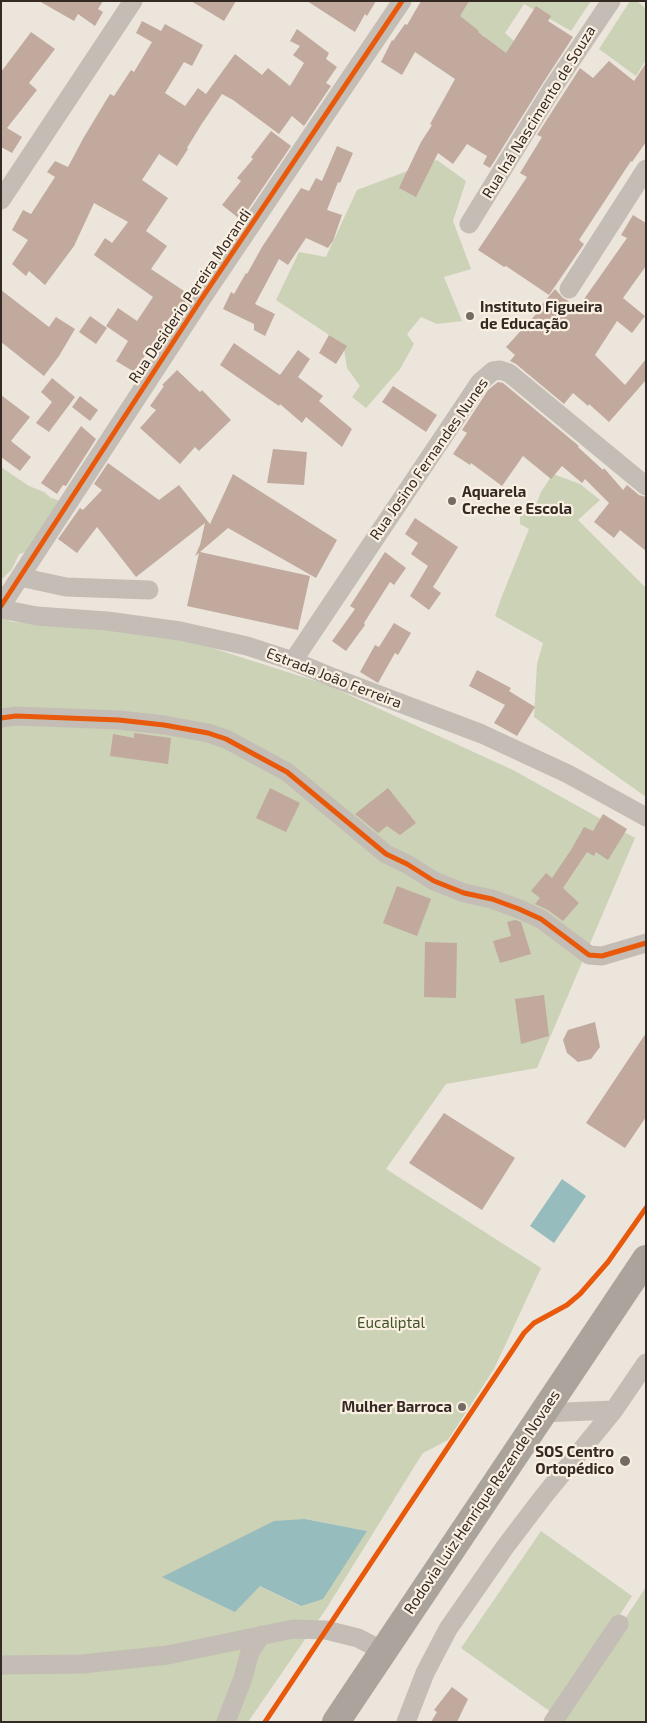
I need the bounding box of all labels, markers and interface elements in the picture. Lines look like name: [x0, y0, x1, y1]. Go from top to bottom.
street label: Rua Iná Nascimento de Souza: [478, 22, 600, 202]
street label: Rua Desiderio Pereira Morandi: [125, 206, 255, 386]
place label: Instituto Figueira de Educação: [480, 298, 603, 333]
marker: Instituto Figueira de Educação: [464, 310, 476, 322]
street label: Rua Josino Fernandes Nunes: [366, 375, 492, 543]
place label: Aquarela Creche e Escola: [462, 483, 572, 518]
marker: Aquarela Creche e Escola: [446, 495, 458, 507]
street label: Estrada João Ferreira: [264, 644, 404, 712]
park label: Eucaliptal: [357, 1314, 425, 1332]
street label: Rodovia Luiz Henrique Rezende Novaes: [400, 1387, 564, 1617]
place label: Mulher Barroca: [341, 1398, 452, 1416]
marker: Mulher Barroca: [456, 1401, 468, 1413]
place label: SOS Centro Ortopédico: [535, 1443, 614, 1478]
marker: SOS Centro Ortopédico: [618, 1454, 632, 1468]

